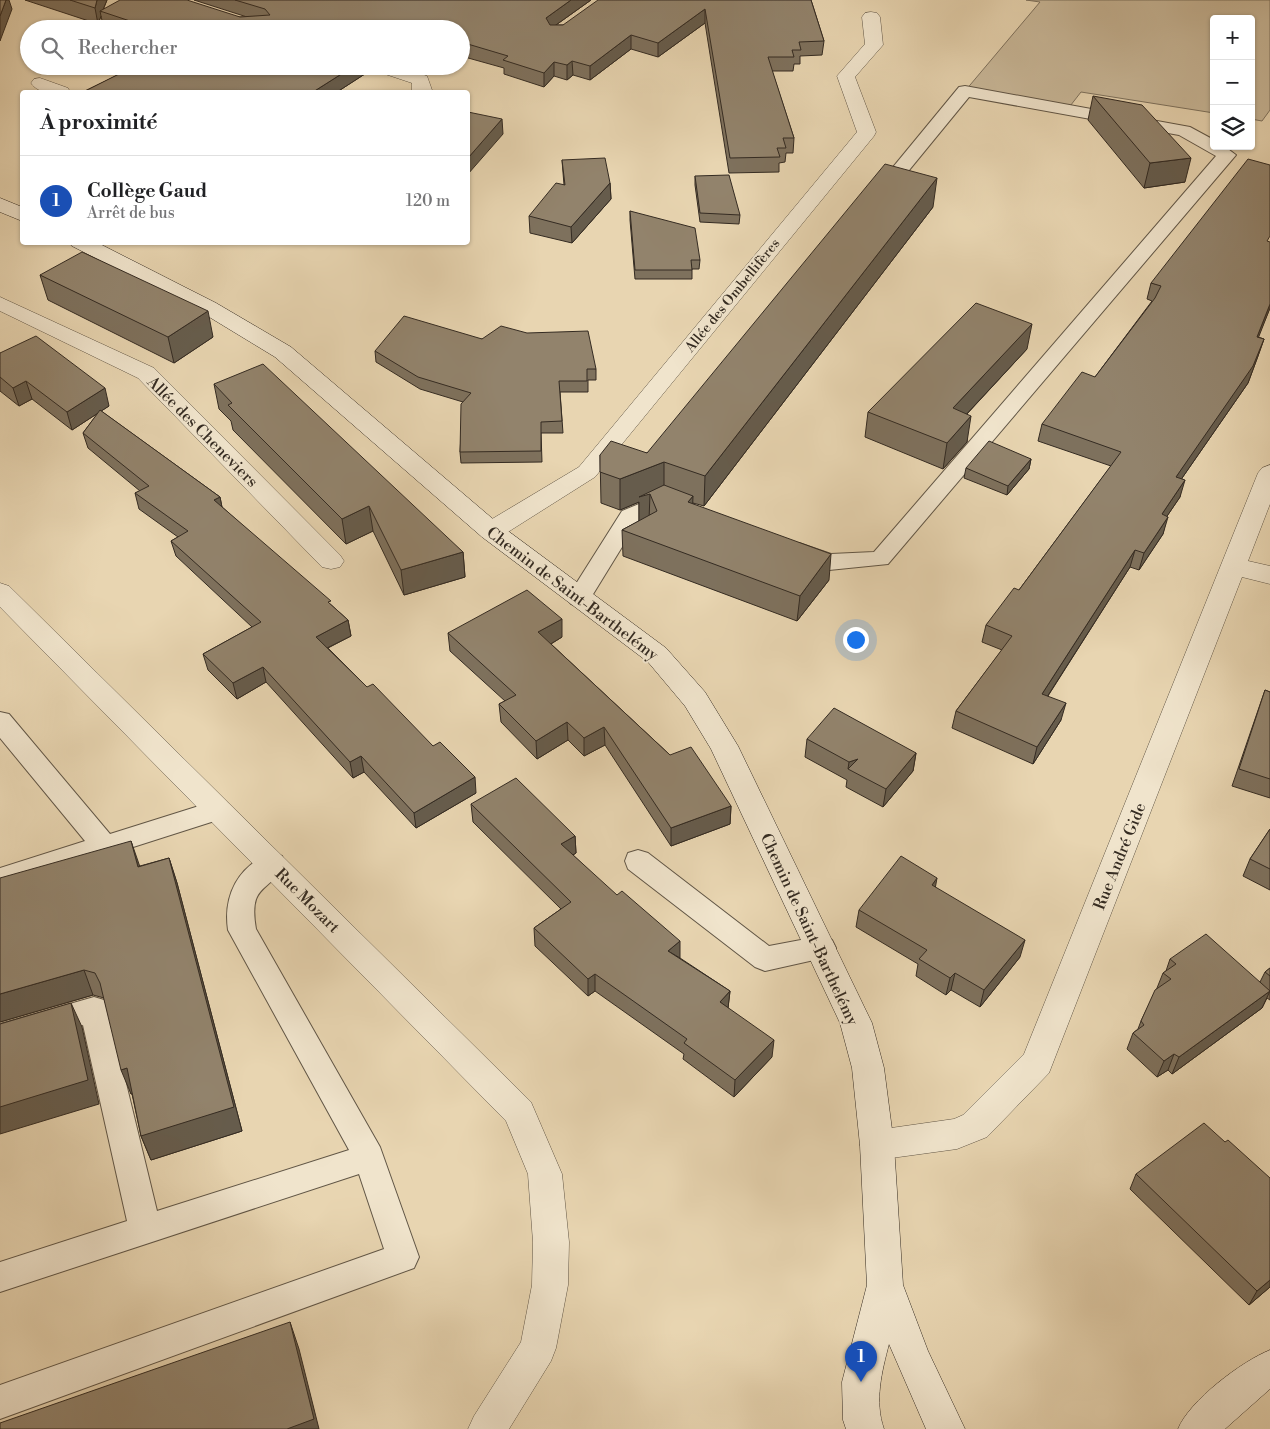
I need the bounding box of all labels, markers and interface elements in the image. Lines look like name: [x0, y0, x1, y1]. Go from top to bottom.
map controls: [1210, 15, 1255, 150]
button: +: [1210, 15, 1255, 60]
search box: [20, 20, 470, 75]
icon: search: [38, 34, 66, 62]
text: Rechercher: [78, 36, 177, 60]
button: −: [1210, 60, 1255, 105]
button: layers: [1210, 105, 1255, 150]
text: À proximité: [40, 110, 157, 136]
text: Collège Gaud: [87, 179, 207, 203]
text: 1: [52, 191, 60, 211]
text: 120 m: [406, 191, 450, 211]
text: Arrêt de bus: [87, 203, 175, 223]
street label: Allée des Ombellifères: [681, 235, 784, 357]
street label: Allée des Cheneviers: [142, 371, 262, 491]
street label: Chemin de Saint-Barthelémy: [483, 523, 662, 665]
your location: [843, 627, 869, 653]
street label: Rue André Gide: [1089, 800, 1150, 913]
street label: Chemin de Saint-Barthelémy: [756, 830, 863, 1029]
street label: Rue Mozart: [271, 864, 344, 938]
pin: 1: [845, 1341, 877, 1382]

